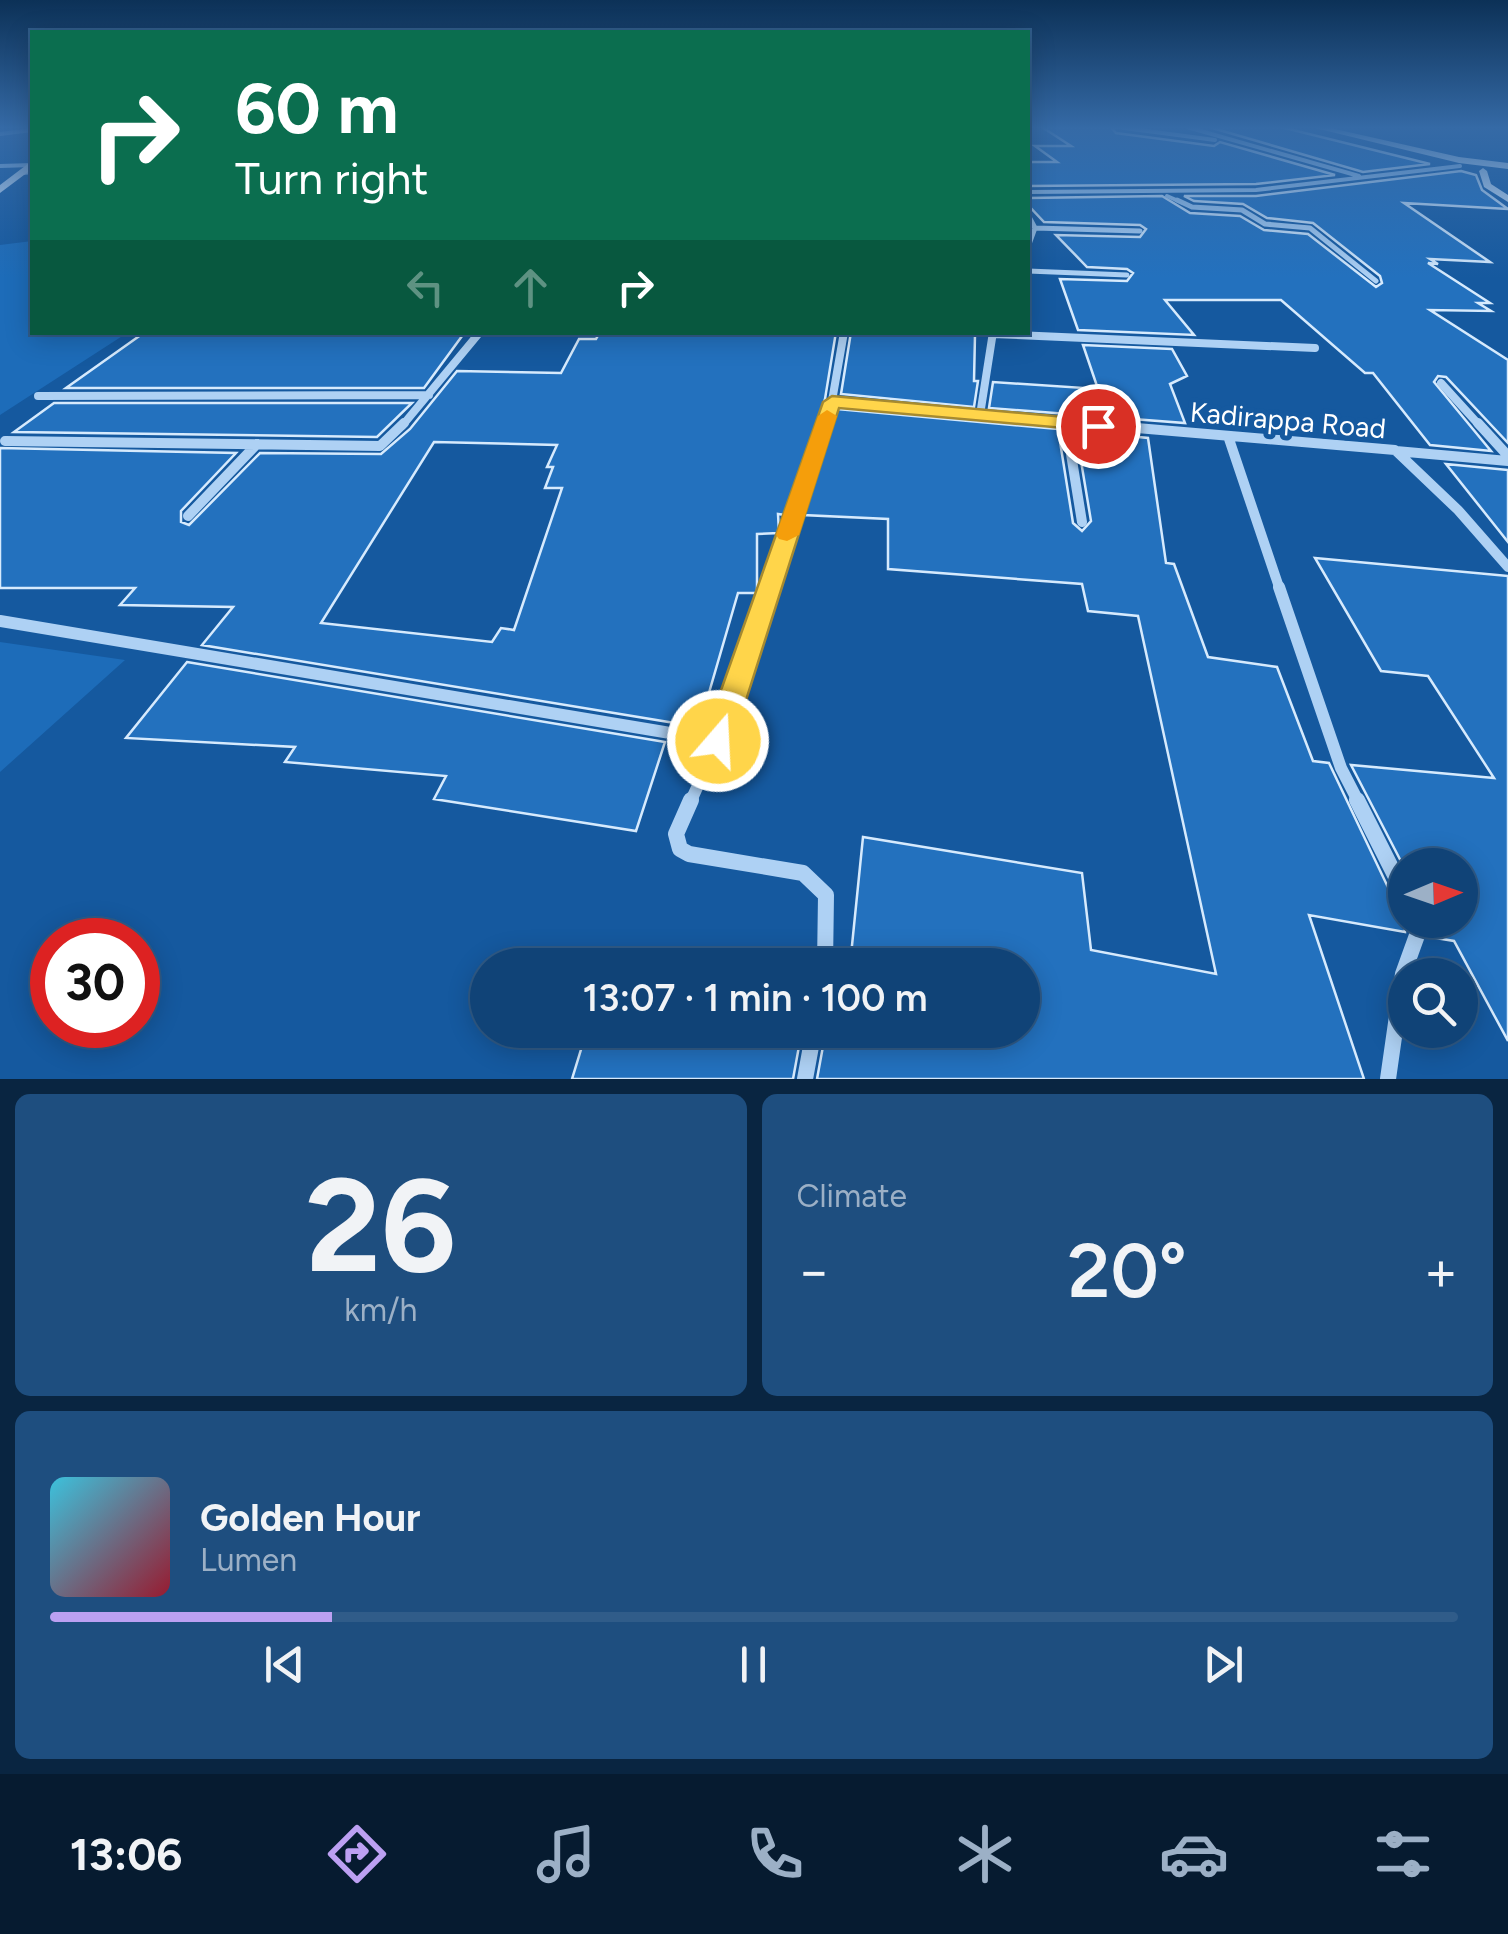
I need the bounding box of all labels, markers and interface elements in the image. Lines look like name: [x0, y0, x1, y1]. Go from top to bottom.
text: 60 m: [235, 66, 399, 151]
icon: right: [70, 70, 200, 200]
text: Turn right: [235, 151, 428, 205]
icon: left: [398, 260, 453, 315]
icon: ahead: [503, 260, 558, 315]
icon: right: [608, 260, 663, 315]
pin: [1056, 384, 1141, 469]
street label: Kadirappa Road: [1189, 395, 1387, 445]
icon: arrive: [1071, 399, 1126, 454]
position arrow: [666, 689, 770, 793]
north arrow: [1388, 848, 1478, 938]
map controls: [1388, 848, 1478, 1048]
speed limit sign: 30: [30, 918, 160, 1048]
button: search: [1388, 958, 1478, 1048]
text: 13:07 · 1 min · 100 m: [583, 975, 927, 1021]
text: 26: [305, 1148, 456, 1304]
text: Climate: [797, 1177, 907, 1215]
text: 20°: [1068, 1226, 1187, 1316]
text: −: [797, 1238, 831, 1304]
text: +: [1424, 1238, 1458, 1304]
text: km/h: [344, 1291, 417, 1329]
text: Golden Hour: [200, 1495, 421, 1541]
text: Lumen: [200, 1541, 297, 1579]
icon: previous: [257, 1637, 312, 1692]
icon: pause: [726, 1637, 781, 1692]
icon: next: [1196, 1637, 1251, 1692]
icon: directions: [322, 1819, 392, 1889]
icon: music: [531, 1819, 601, 1889]
icon: phone: [740, 1819, 810, 1889]
icon: climate: [950, 1819, 1020, 1889]
icon: car: [1159, 1819, 1229, 1889]
icon: filters: [1368, 1819, 1438, 1889]
text: 13:06: [70, 1827, 182, 1881]

